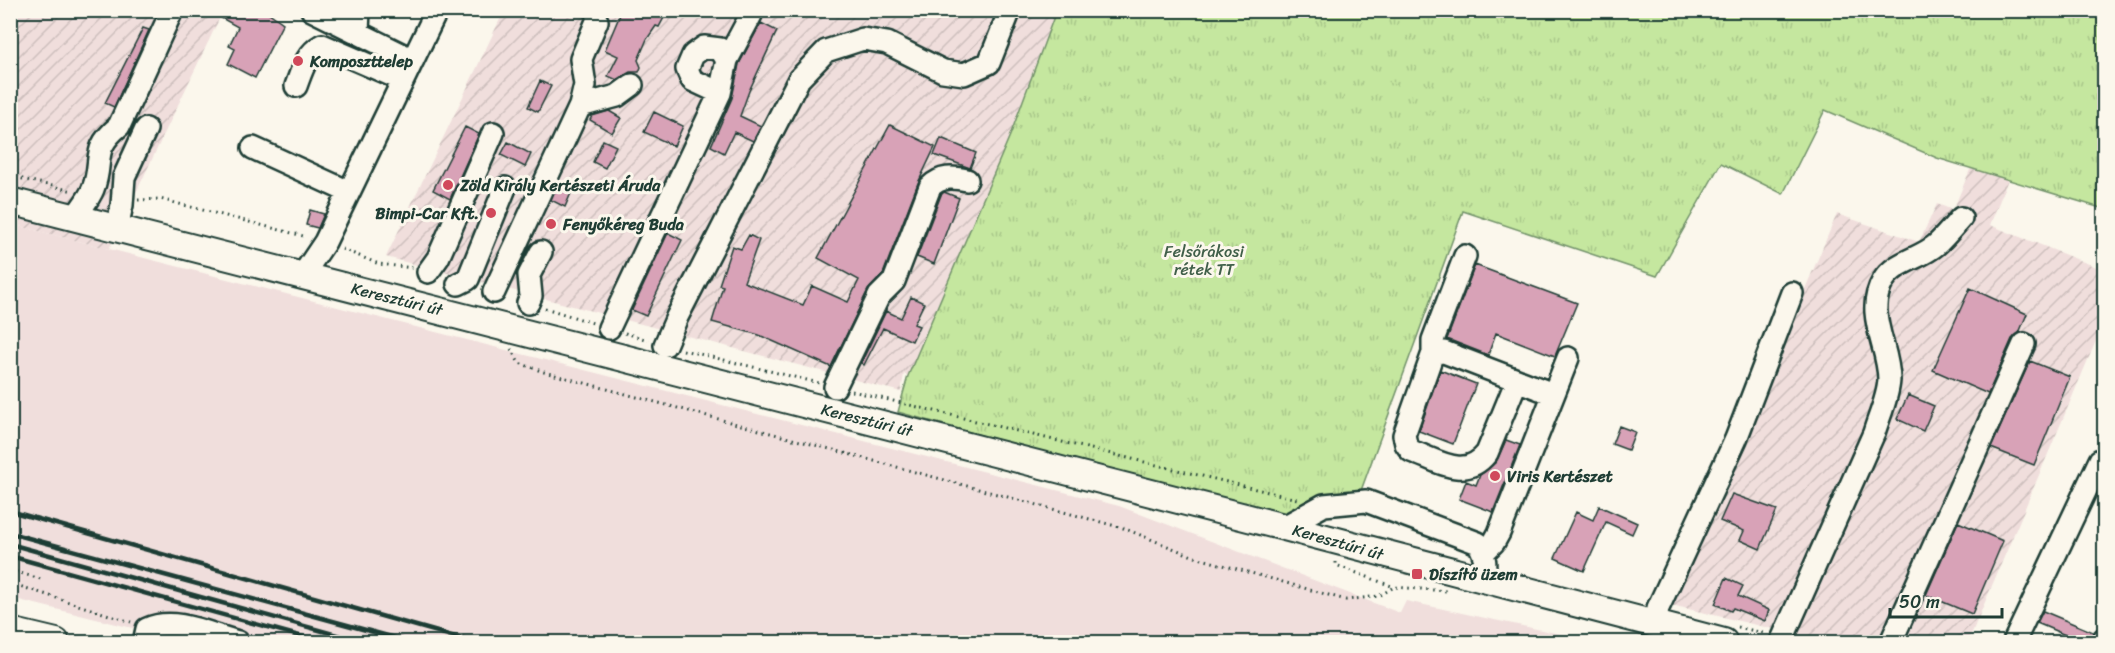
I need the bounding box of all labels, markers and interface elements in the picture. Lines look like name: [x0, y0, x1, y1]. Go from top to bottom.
place label: Komposzttelep: [309, 47, 414, 76]
marker: Komposzttelep: [291, 54, 305, 68]
place label: Zöld Király Kertészeti Áruda: [459, 171, 661, 200]
marker: Zöld Király Kertészeti Áruda: [441, 178, 455, 192]
place label: Bimpi-Car Kft.: [375, 199, 479, 228]
marker: Bimpi-Car Kft.: [484, 206, 498, 220]
place label: Fenyőkéreg Buda: [562, 210, 685, 239]
marker: Fenyőkéreg Buda: [544, 217, 558, 231]
park label: Felsőrákosi rétek TT: [1164, 237, 1245, 284]
street label: Keresztúri út: [348, 274, 446, 325]
street label: Keresztúri út: [818, 395, 916, 446]
place label: Viris Kertészet: [1507, 462, 1613, 491]
marker: Viris Kertészet: [1488, 469, 1502, 483]
street label: Keresztúri út: [1289, 515, 1387, 569]
place label: Díszítő üzem: [1429, 560, 1518, 589]
marker: Díszítő üzem: [1410, 567, 1424, 581]
scale bar: [1890, 581, 2002, 619]
text: 50 m: [1899, 586, 1940, 618]

